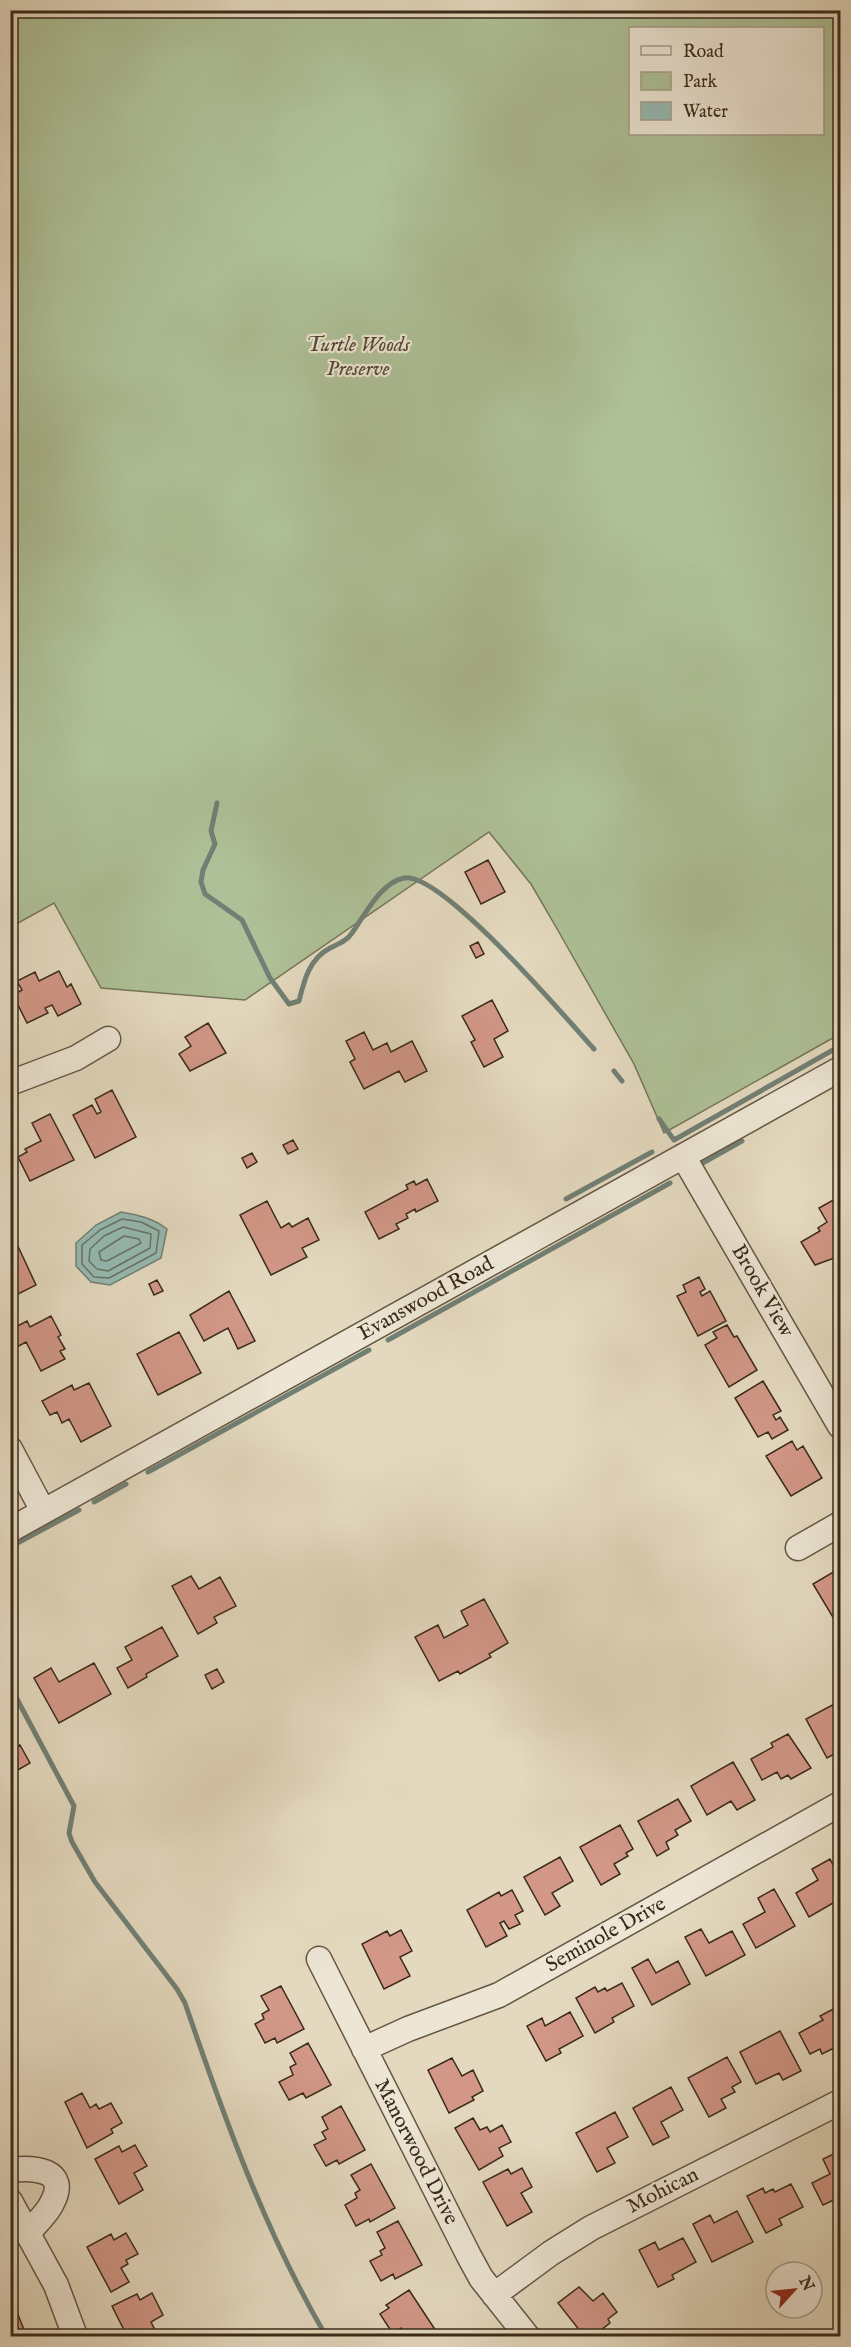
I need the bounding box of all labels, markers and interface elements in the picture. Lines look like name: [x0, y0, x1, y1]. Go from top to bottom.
legend: [629, 27, 824, 135]
text: Road: [683, 41, 724, 64]
text: Park: [683, 71, 718, 94]
text: Water: [683, 101, 728, 124]
park label: Turtle Woods Preserve: [306, 332, 411, 383]
street label: Brook View: [725, 1240, 800, 1343]
street label: Evanswood Road: [353, 1250, 499, 1347]
street label: Seminole Drive: [541, 1891, 671, 1979]
street label: Manorwood Drive: [368, 2075, 465, 2230]
street label: Mohican: [623, 2162, 703, 2220]
north arrow: [764, 2260, 824, 2320]
text: N: [793, 2272, 818, 2295]

